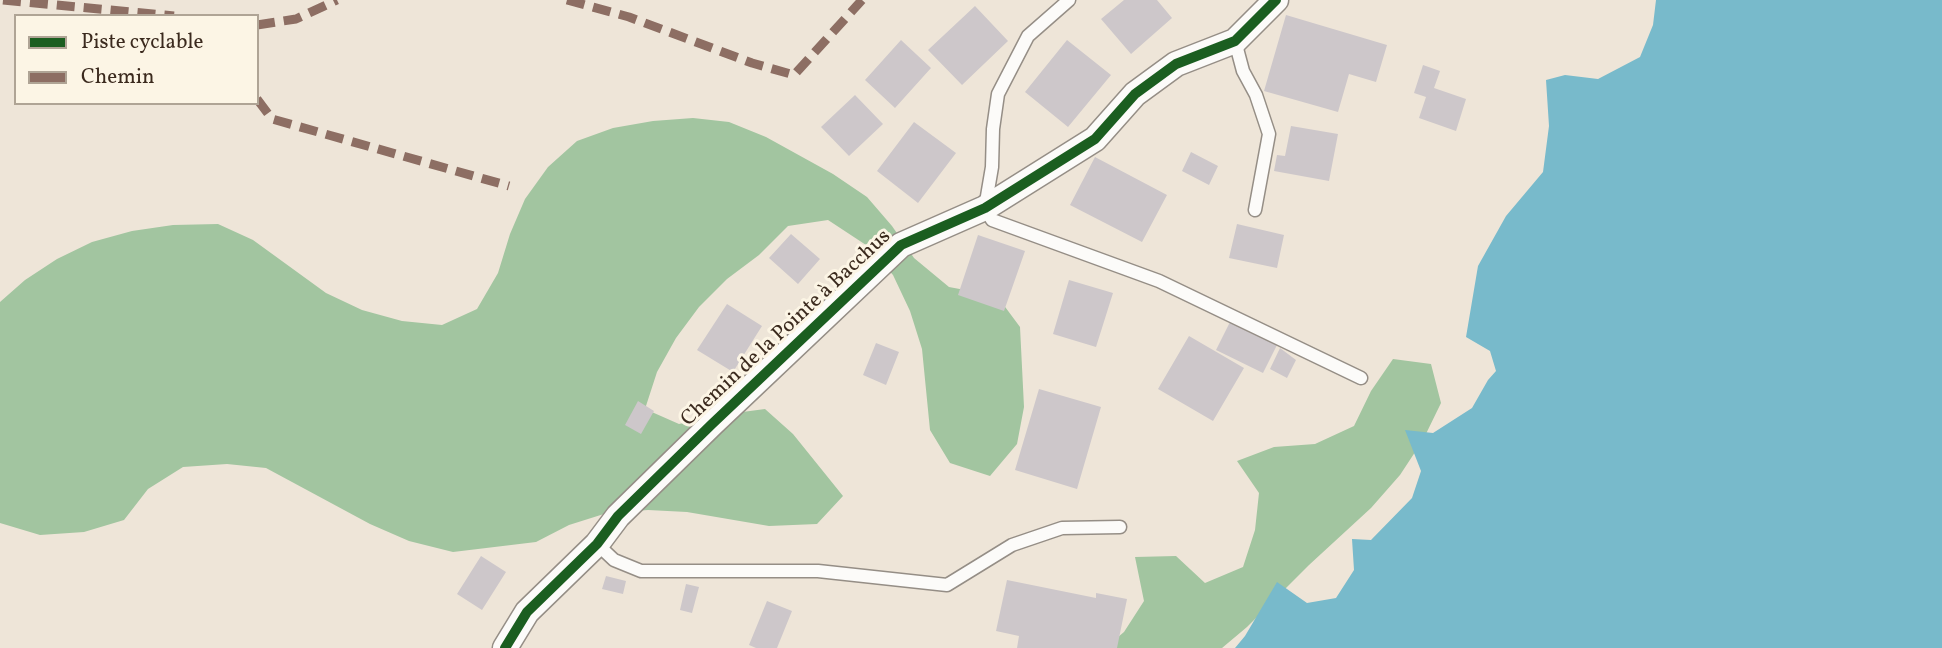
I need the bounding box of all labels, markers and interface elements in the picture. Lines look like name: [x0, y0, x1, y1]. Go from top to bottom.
legend: [14, 14, 259, 105]
text: Piste cyclable: [81, 28, 203, 57]
text: Chemin: [81, 63, 155, 92]
street label: Chemin de la Pointe à Bacchus: [677, 225, 897, 433]

